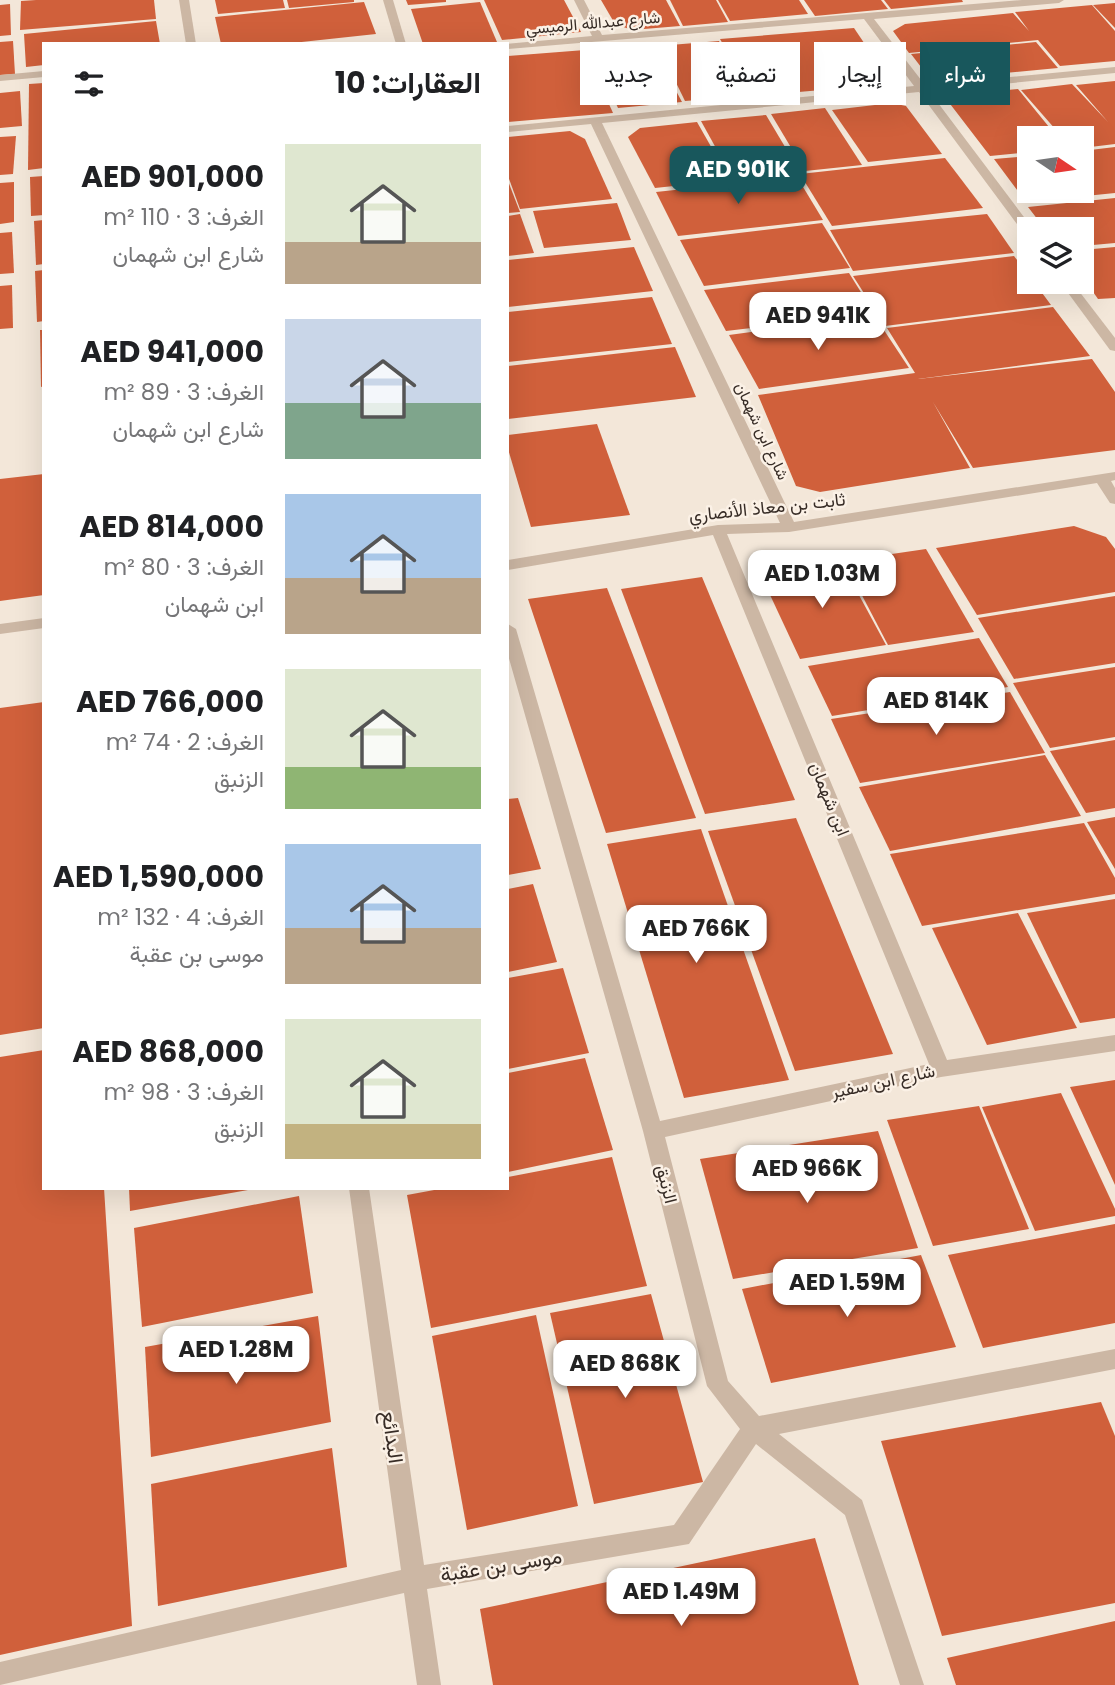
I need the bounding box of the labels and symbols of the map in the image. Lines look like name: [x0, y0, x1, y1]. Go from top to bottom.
street label: شارع عبدالله الرميسي: [525, 6, 661, 42]
north arrow: [1017, 126, 1094, 203]
pin: AED 901K: [666, 146, 810, 206]
pin: AED 941K: [746, 292, 890, 352]
street label: شارع ابن شهمان: [729, 378, 795, 484]
street label: ثابت بن معاذ الأنصاري: [688, 486, 847, 531]
pin: AED 1.03M: [742, 550, 902, 610]
pin: AED 814K: [864, 678, 1008, 737]
street label: ابن شهمان: [804, 758, 856, 840]
pin: AED 766K: [624, 906, 768, 965]
street label: شارع ابن سفير: [828, 1058, 937, 1104]
pin: AED 966K: [735, 1146, 879, 1205]
street label: الزنبق: [650, 1162, 684, 1206]
pin: AED 1.59M: [767, 1260, 927, 1319]
pin: AED 1.28M: [156, 1326, 316, 1386]
pin: AED 868K: [553, 1340, 697, 1400]
street label: البدائع: [375, 1409, 411, 1465]
street label: موسى بن عقبة: [438, 1541, 564, 1589]
pin: AED 1.49M: [601, 1568, 761, 1628]

